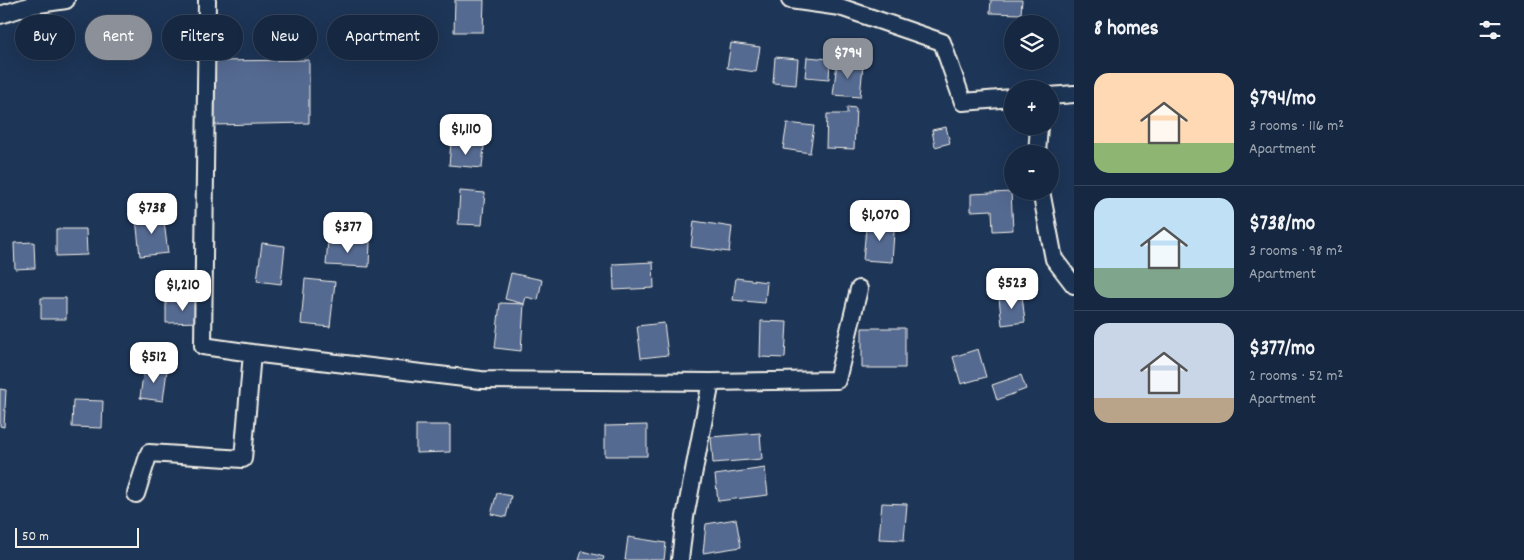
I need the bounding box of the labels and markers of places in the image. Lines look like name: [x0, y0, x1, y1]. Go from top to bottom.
pin: $794: [818, 38, 878, 80]
pin: $1,110: [425, 114, 507, 156]
pin: $738: [122, 192, 182, 235]
pin: $1,070: [839, 200, 921, 242]
pin: $377: [318, 212, 378, 254]
pin: $523: [982, 268, 1042, 310]
pin: $1,210: [142, 270, 224, 312]
pin: $512: [124, 342, 184, 384]

